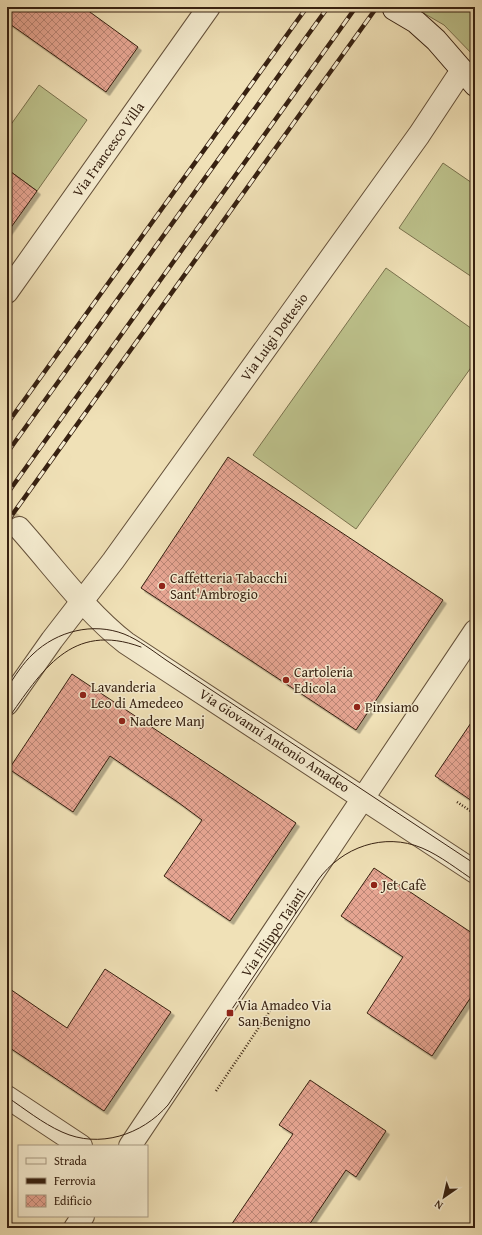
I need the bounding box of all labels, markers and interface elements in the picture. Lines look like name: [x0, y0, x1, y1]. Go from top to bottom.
street label: Via Francesco Villa: [68, 97, 149, 201]
street label: Via Luigi Dottesio: [236, 289, 312, 385]
place label: Caffetteria Tabacchi Sant'Ambrogio: [170, 568, 287, 604]
marker: Caffetteria Tabacchi Sant'Ambrogio: [157, 581, 167, 591]
place label: Cartoleria Edicola: [294, 662, 353, 698]
marker: Cartoleria Edicola: [281, 675, 291, 685]
place label: Lavanderia Leo di Amedeeo: [91, 677, 183, 713]
street label: Via Giovanni Antonio Amadeo: [195, 684, 354, 797]
marker: Lavanderia Leo di Amedeeo: [78, 690, 88, 700]
place label: Pinsiamo: [365, 697, 419, 717]
marker: Pinsiamo: [352, 702, 362, 712]
place label: Nadere Manj: [130, 711, 205, 731]
marker: Nadere Manj: [117, 716, 127, 726]
place label: Jet Cafè: [380, 875, 427, 895]
marker: Jet Cafè: [369, 880, 379, 890]
street label: Via Filippo Tajani: [236, 884, 310, 981]
place label: Via Amadeo Via San Benigno: [238, 995, 332, 1031]
marker: Via Amadeo Via San Benigno: [225, 1008, 235, 1018]
legend: [18, 1145, 148, 1217]
text: Strada: [54, 1152, 87, 1169]
text: Ferrovia: [54, 1172, 96, 1189]
north arrow: [424, 1177, 464, 1217]
text: Edificio: [54, 1192, 92, 1209]
text: N: [430, 1196, 446, 1214]

